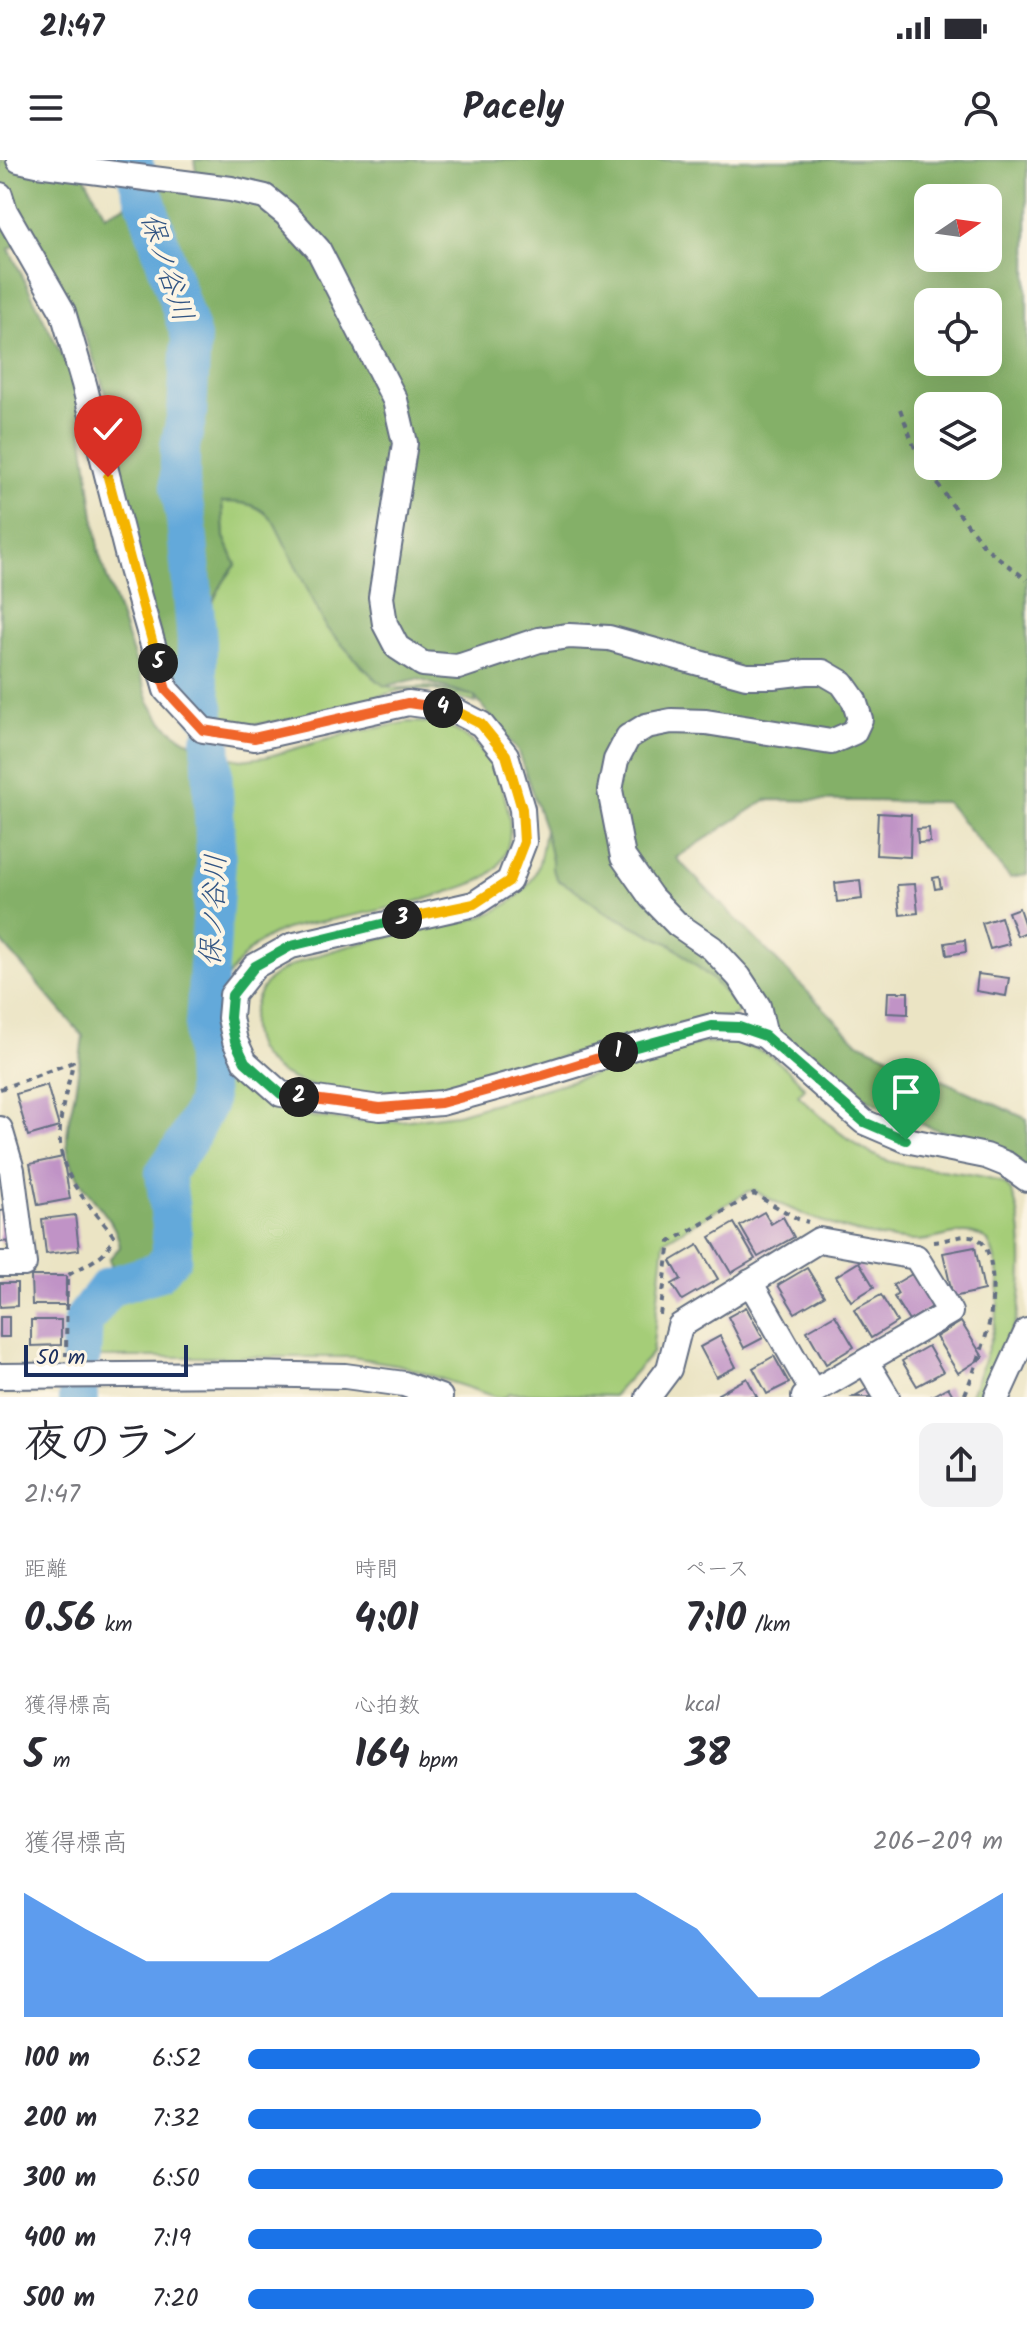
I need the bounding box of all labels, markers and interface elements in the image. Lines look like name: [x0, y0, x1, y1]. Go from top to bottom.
text: 21:47: [40, 4, 104, 52]
text: Pacely: [463, 80, 564, 137]
icon: menu: [24, 86, 68, 130]
icon: person: [959, 86, 1003, 130]
north arrow: [914, 184, 1002, 272]
map controls: [914, 184, 1002, 480]
water label: 保ノ谷川: [127, 208, 204, 328]
button: locate: [914, 288, 1002, 376]
button: layers: [914, 392, 1002, 480]
pin: [74, 395, 142, 477]
icon: check: [86, 407, 130, 451]
pin: 5: [138, 643, 178, 683]
text: 5: [152, 645, 164, 680]
pin: 4: [423, 688, 463, 728]
text: 4: [437, 690, 449, 725]
water label: 保ノ谷川: [189, 853, 240, 967]
pin: 3: [382, 899, 422, 939]
text: 3: [396, 901, 408, 936]
pin: 1: [598, 1032, 638, 1072]
text: 1: [615, 1034, 621, 1069]
pin: [872, 1058, 940, 1140]
icon: arrive: [884, 1070, 928, 1114]
pin: 2: [279, 1077, 319, 1117]
text: 2: [293, 1079, 305, 1114]
scale bar: [24, 1341, 188, 1377]
text: 50 m: [36, 1341, 85, 1376]
text: 夜のラン: [24, 1409, 200, 1479]
button: share: [919, 1423, 1003, 1507]
text: 21:47: [24, 1474, 80, 1516]
text: 距離: [24, 1553, 68, 1588]
text: 時間: [354, 1553, 398, 1588]
text: ペース: [685, 1553, 749, 1588]
text: 0.56: [24, 1588, 96, 1652]
text: 4:01: [354, 1588, 419, 1652]
text: 7:10: [685, 1588, 746, 1652]
text: km: [96, 1608, 133, 1643]
text: /km: [746, 1608, 790, 1643]
text: kcal: [685, 1688, 720, 1723]
text: 獲得標高: [24, 1689, 112, 1724]
text: 心拍数: [354, 1689, 420, 1724]
text: 38: [685, 1723, 730, 1787]
text: 5: [24, 1724, 44, 1788]
text: 164: [354, 1724, 410, 1788]
text: m: [44, 1744, 71, 1779]
text: bpm: [410, 1744, 458, 1779]
text: 206–209 m: [873, 1821, 1003, 1863]
text: 獲得標高: [24, 1823, 128, 1865]
text: 100 m: [24, 2038, 90, 2080]
text: 6:52: [152, 2038, 202, 2080]
text: 200 m: [24, 2098, 97, 2140]
text: 7:32: [152, 2098, 200, 2140]
text: 300 m: [24, 2158, 96, 2200]
text: 6:50: [152, 2158, 200, 2200]
text: 400 m: [24, 2218, 96, 2260]
text: 7:19: [152, 2218, 191, 2260]
text: 500 m: [24, 2278, 95, 2320]
text: 7:20: [152, 2278, 199, 2320]

